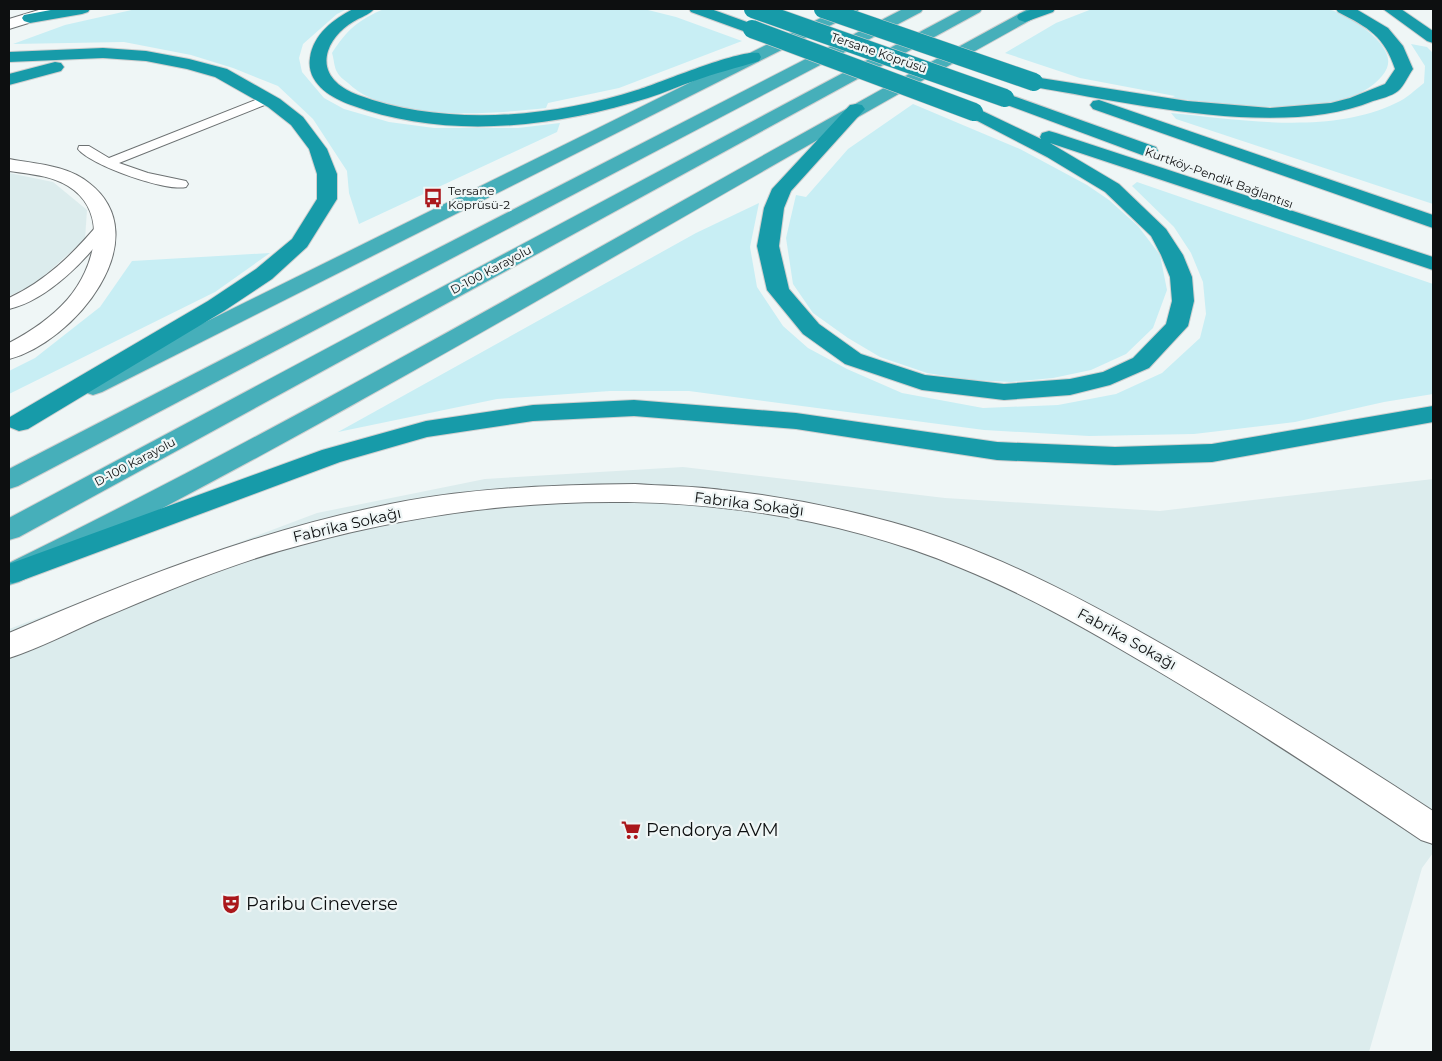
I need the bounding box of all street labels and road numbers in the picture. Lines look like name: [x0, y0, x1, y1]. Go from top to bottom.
street label: Tersane Köprüsü: [829, 29, 929, 76]
street label: Kurtköy-Pendik Bağlantısı: [1143, 144, 1295, 211]
street label: D-100 Karayolu: [448, 242, 534, 297]
street label: D-100 Karayolu: [92, 434, 178, 489]
street label: Fabrika Sokağı: [693, 487, 805, 520]
street label: Fabrika Sokağı: [291, 503, 403, 546]
street label: Fabrika Sokağı: [1074, 604, 1180, 674]

